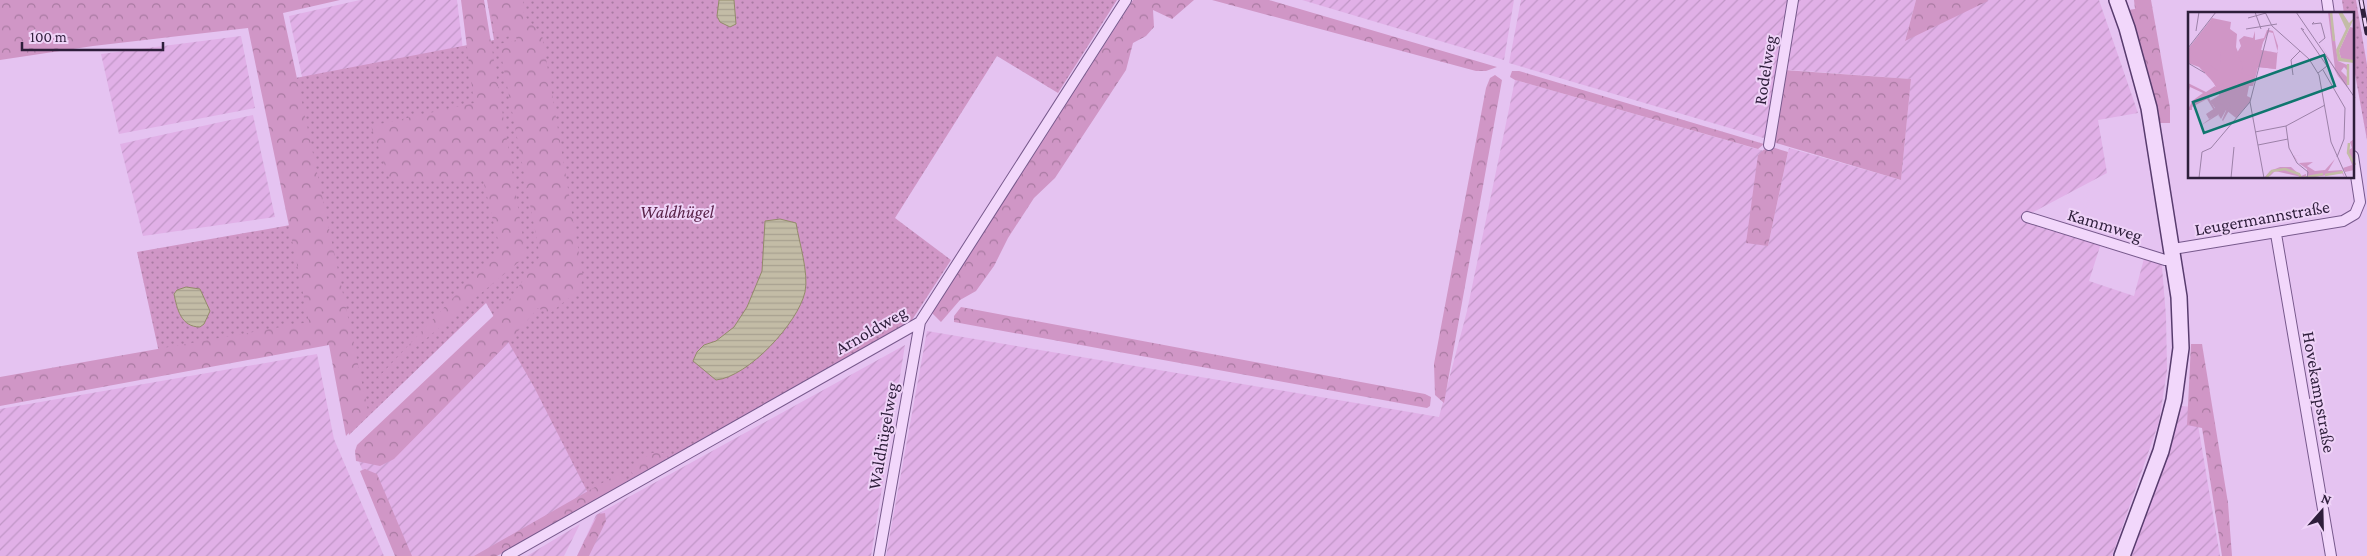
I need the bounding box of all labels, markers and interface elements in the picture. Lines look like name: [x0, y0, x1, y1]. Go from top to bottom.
inset map: [2188, 12, 2354, 179]
scale bar: [22, 20, 164, 52]
text: 100 m: [30, 29, 67, 45]
street label: Rodelweg: [1750, 33, 1780, 106]
street label: Leugermannstraße: [2193, 196, 2331, 240]
park label: Waldhügel: [640, 202, 715, 222]
street label: Kammweg: [2065, 204, 2145, 246]
street label: Arnoldweg: [832, 301, 911, 358]
street label: Hovekampstraße: [2298, 330, 2340, 454]
street label: Waldhügelweg: [864, 381, 902, 491]
north arrow: [2297, 486, 2347, 536]
text: N: [2319, 490, 2334, 508]

